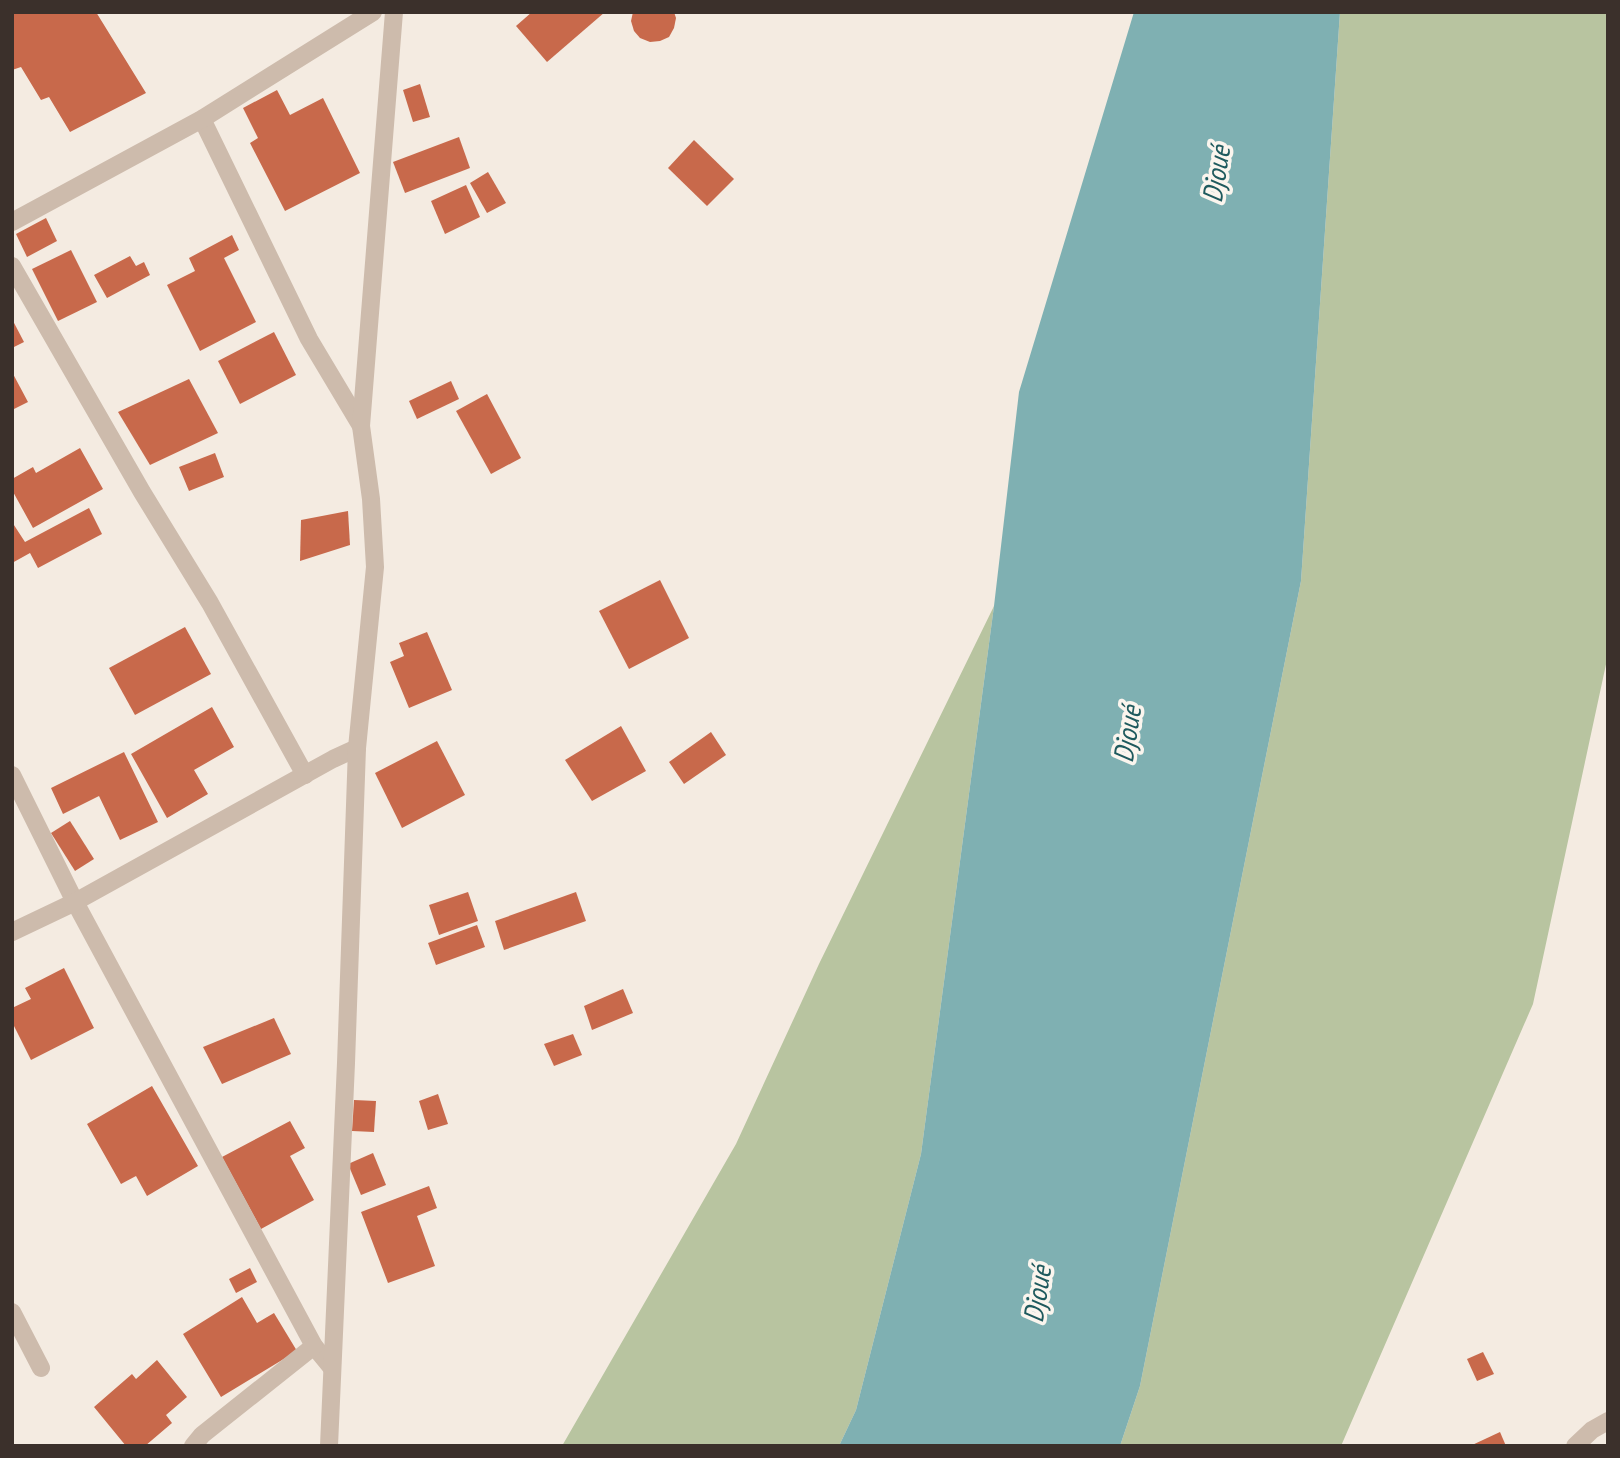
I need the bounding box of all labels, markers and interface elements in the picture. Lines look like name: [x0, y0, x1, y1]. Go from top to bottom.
water label: Djoué: [1193, 141, 1239, 205]
water label: Djoué: [1104, 701, 1150, 765]
water label: Djoué: [1014, 1261, 1060, 1325]

